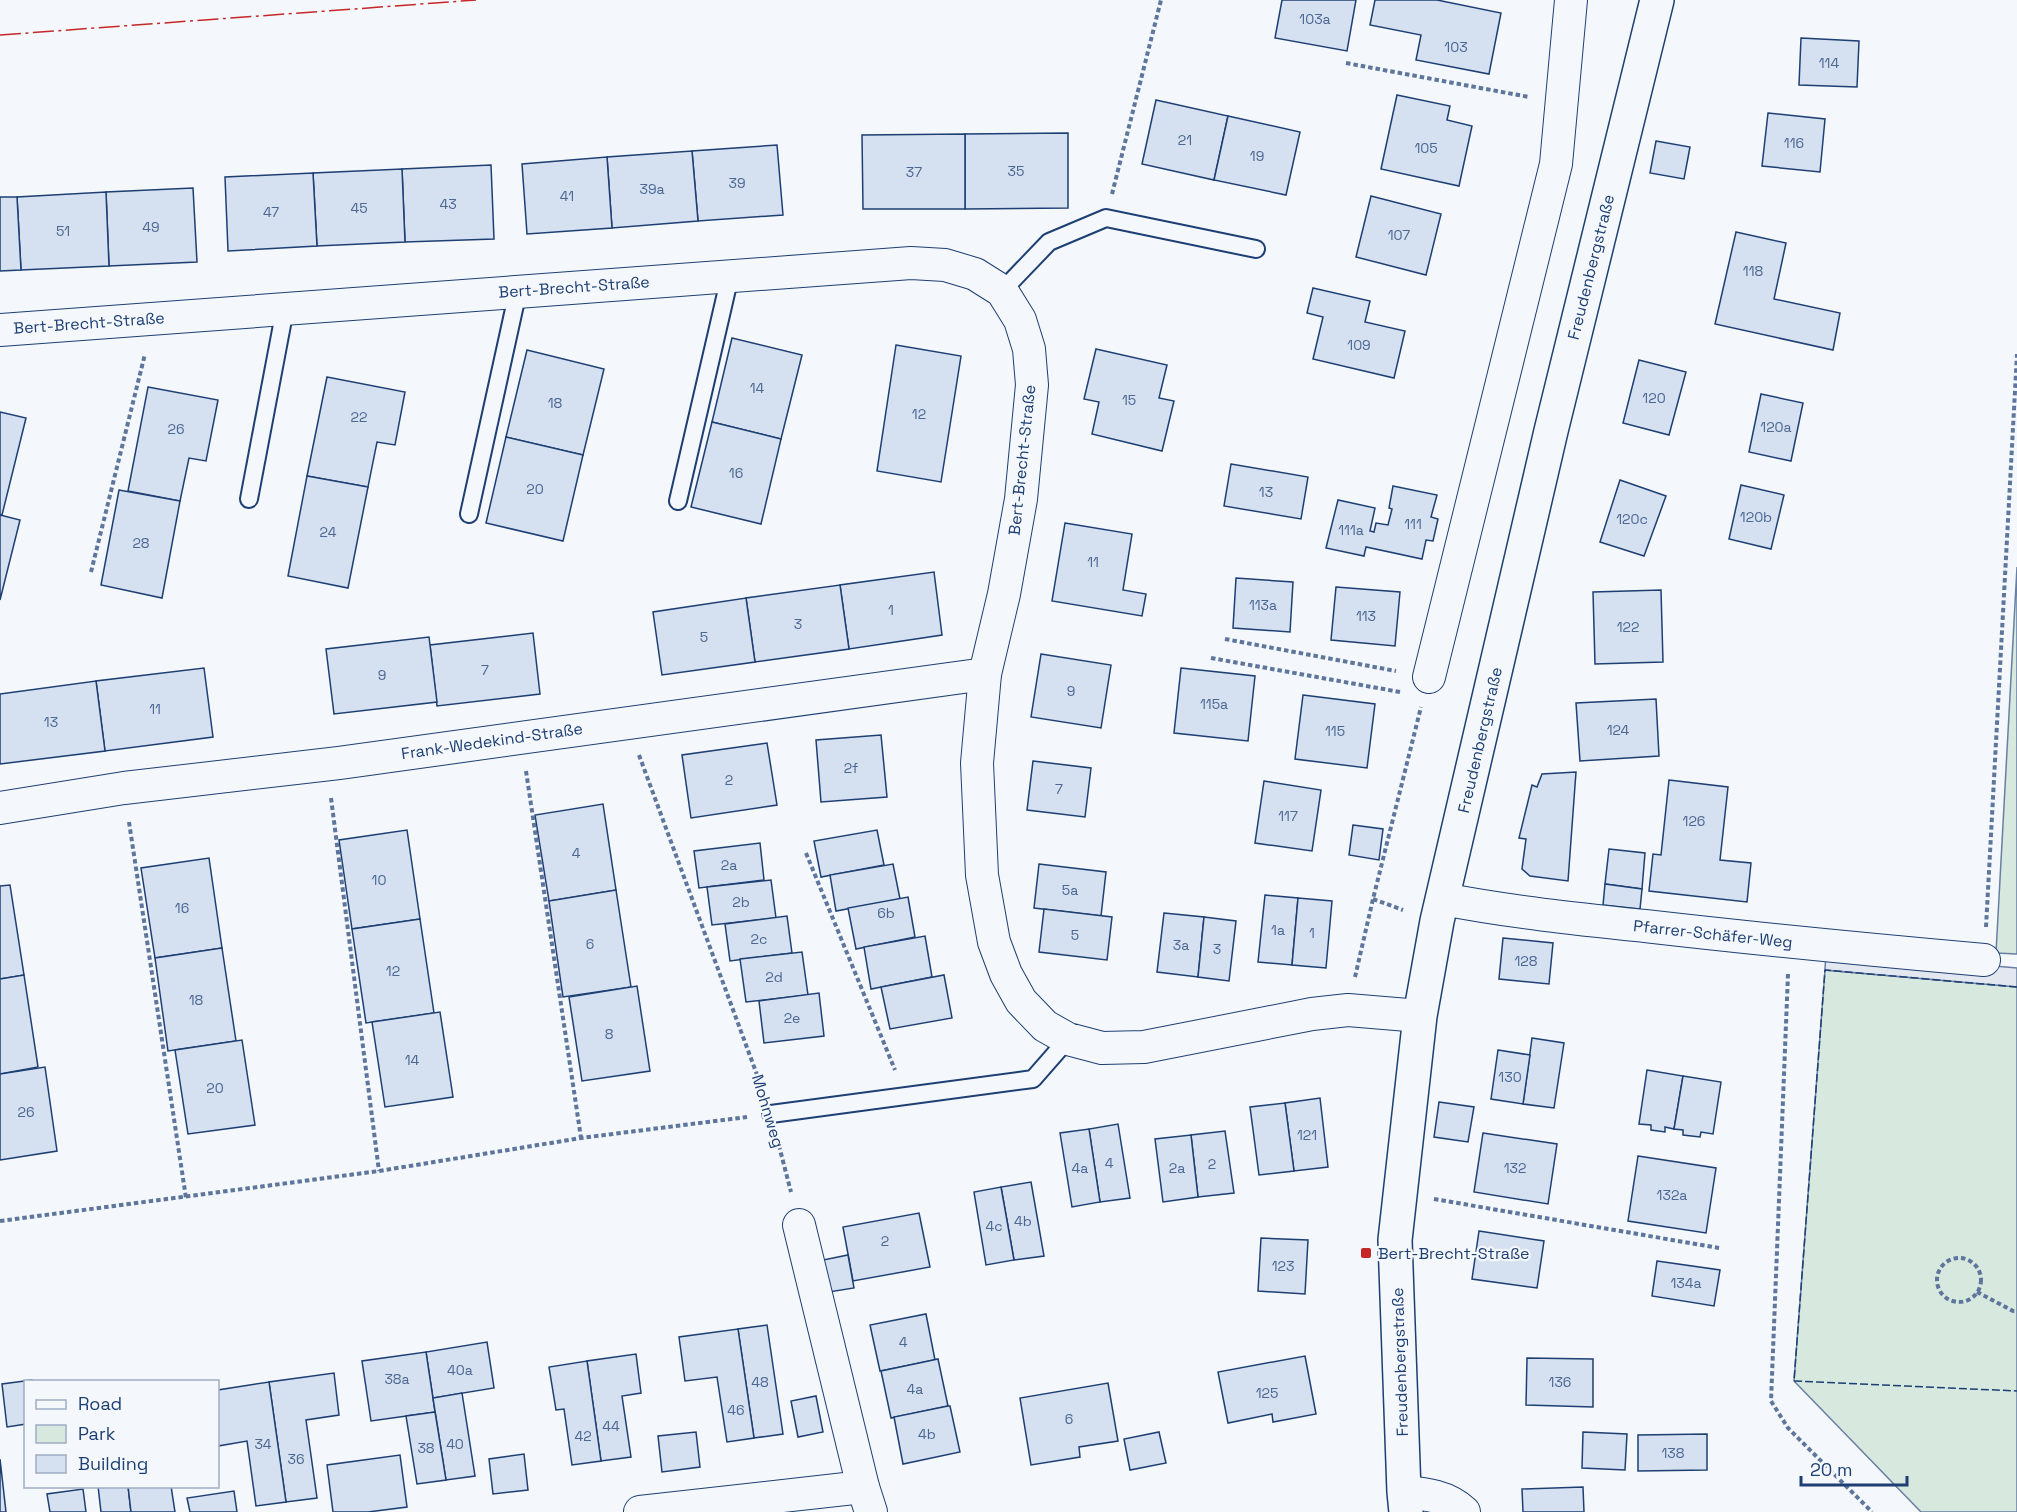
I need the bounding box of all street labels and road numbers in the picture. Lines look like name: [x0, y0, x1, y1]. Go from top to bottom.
street label: Freudenbergstraße: [1563, 192, 1619, 342]
street label: Bert-Brecht-Straße: [498, 271, 650, 303]
street label: Bert-Brecht-Straße: [13, 307, 165, 339]
street label: Bert-Brecht-Straße: [1004, 384, 1040, 536]
street label: Freudenbergstraße: [1453, 665, 1507, 815]
street label: Frank-Wedekind-Straße: [400, 718, 584, 764]
street label: Pfarrer-Schäfer-Weg: [1632, 915, 1794, 953]
street label: Mohnweg: [747, 1072, 789, 1150]
street label: Freudenbergstraße: [1387, 1287, 1413, 1437]

